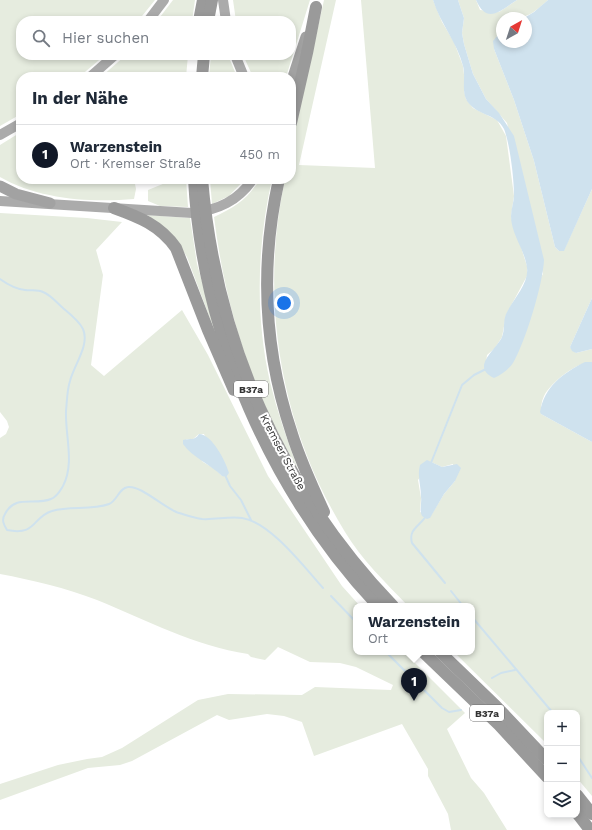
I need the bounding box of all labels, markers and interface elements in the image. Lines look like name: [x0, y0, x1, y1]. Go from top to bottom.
north arrow: [496, 12, 532, 48]
search box: [16, 16, 296, 60]
icon: search: [30, 27, 52, 49]
text: Hier suchen: [62, 29, 149, 47]
text: In der Nähe: [32, 88, 128, 108]
text: Warzenstein: [70, 138, 162, 156]
text: 1: [42, 147, 48, 162]
text: 450 m: [240, 147, 280, 162]
text: Ort · Kremser Straße: [70, 156, 201, 171]
your location: [274, 293, 294, 313]
road number: B37a: [234, 381, 268, 397]
street label: Kremser Straße: [257, 412, 308, 492]
popup: [353, 603, 475, 655]
text: Warzenstein: [368, 613, 460, 631]
text: Ort: [368, 631, 388, 646]
pin: 1: [401, 668, 427, 701]
road number: B37a: [470, 705, 504, 721]
map controls: [544, 710, 580, 818]
button: +: [544, 710, 580, 746]
button: −: [544, 746, 580, 782]
button: layers: [544, 782, 580, 818]

